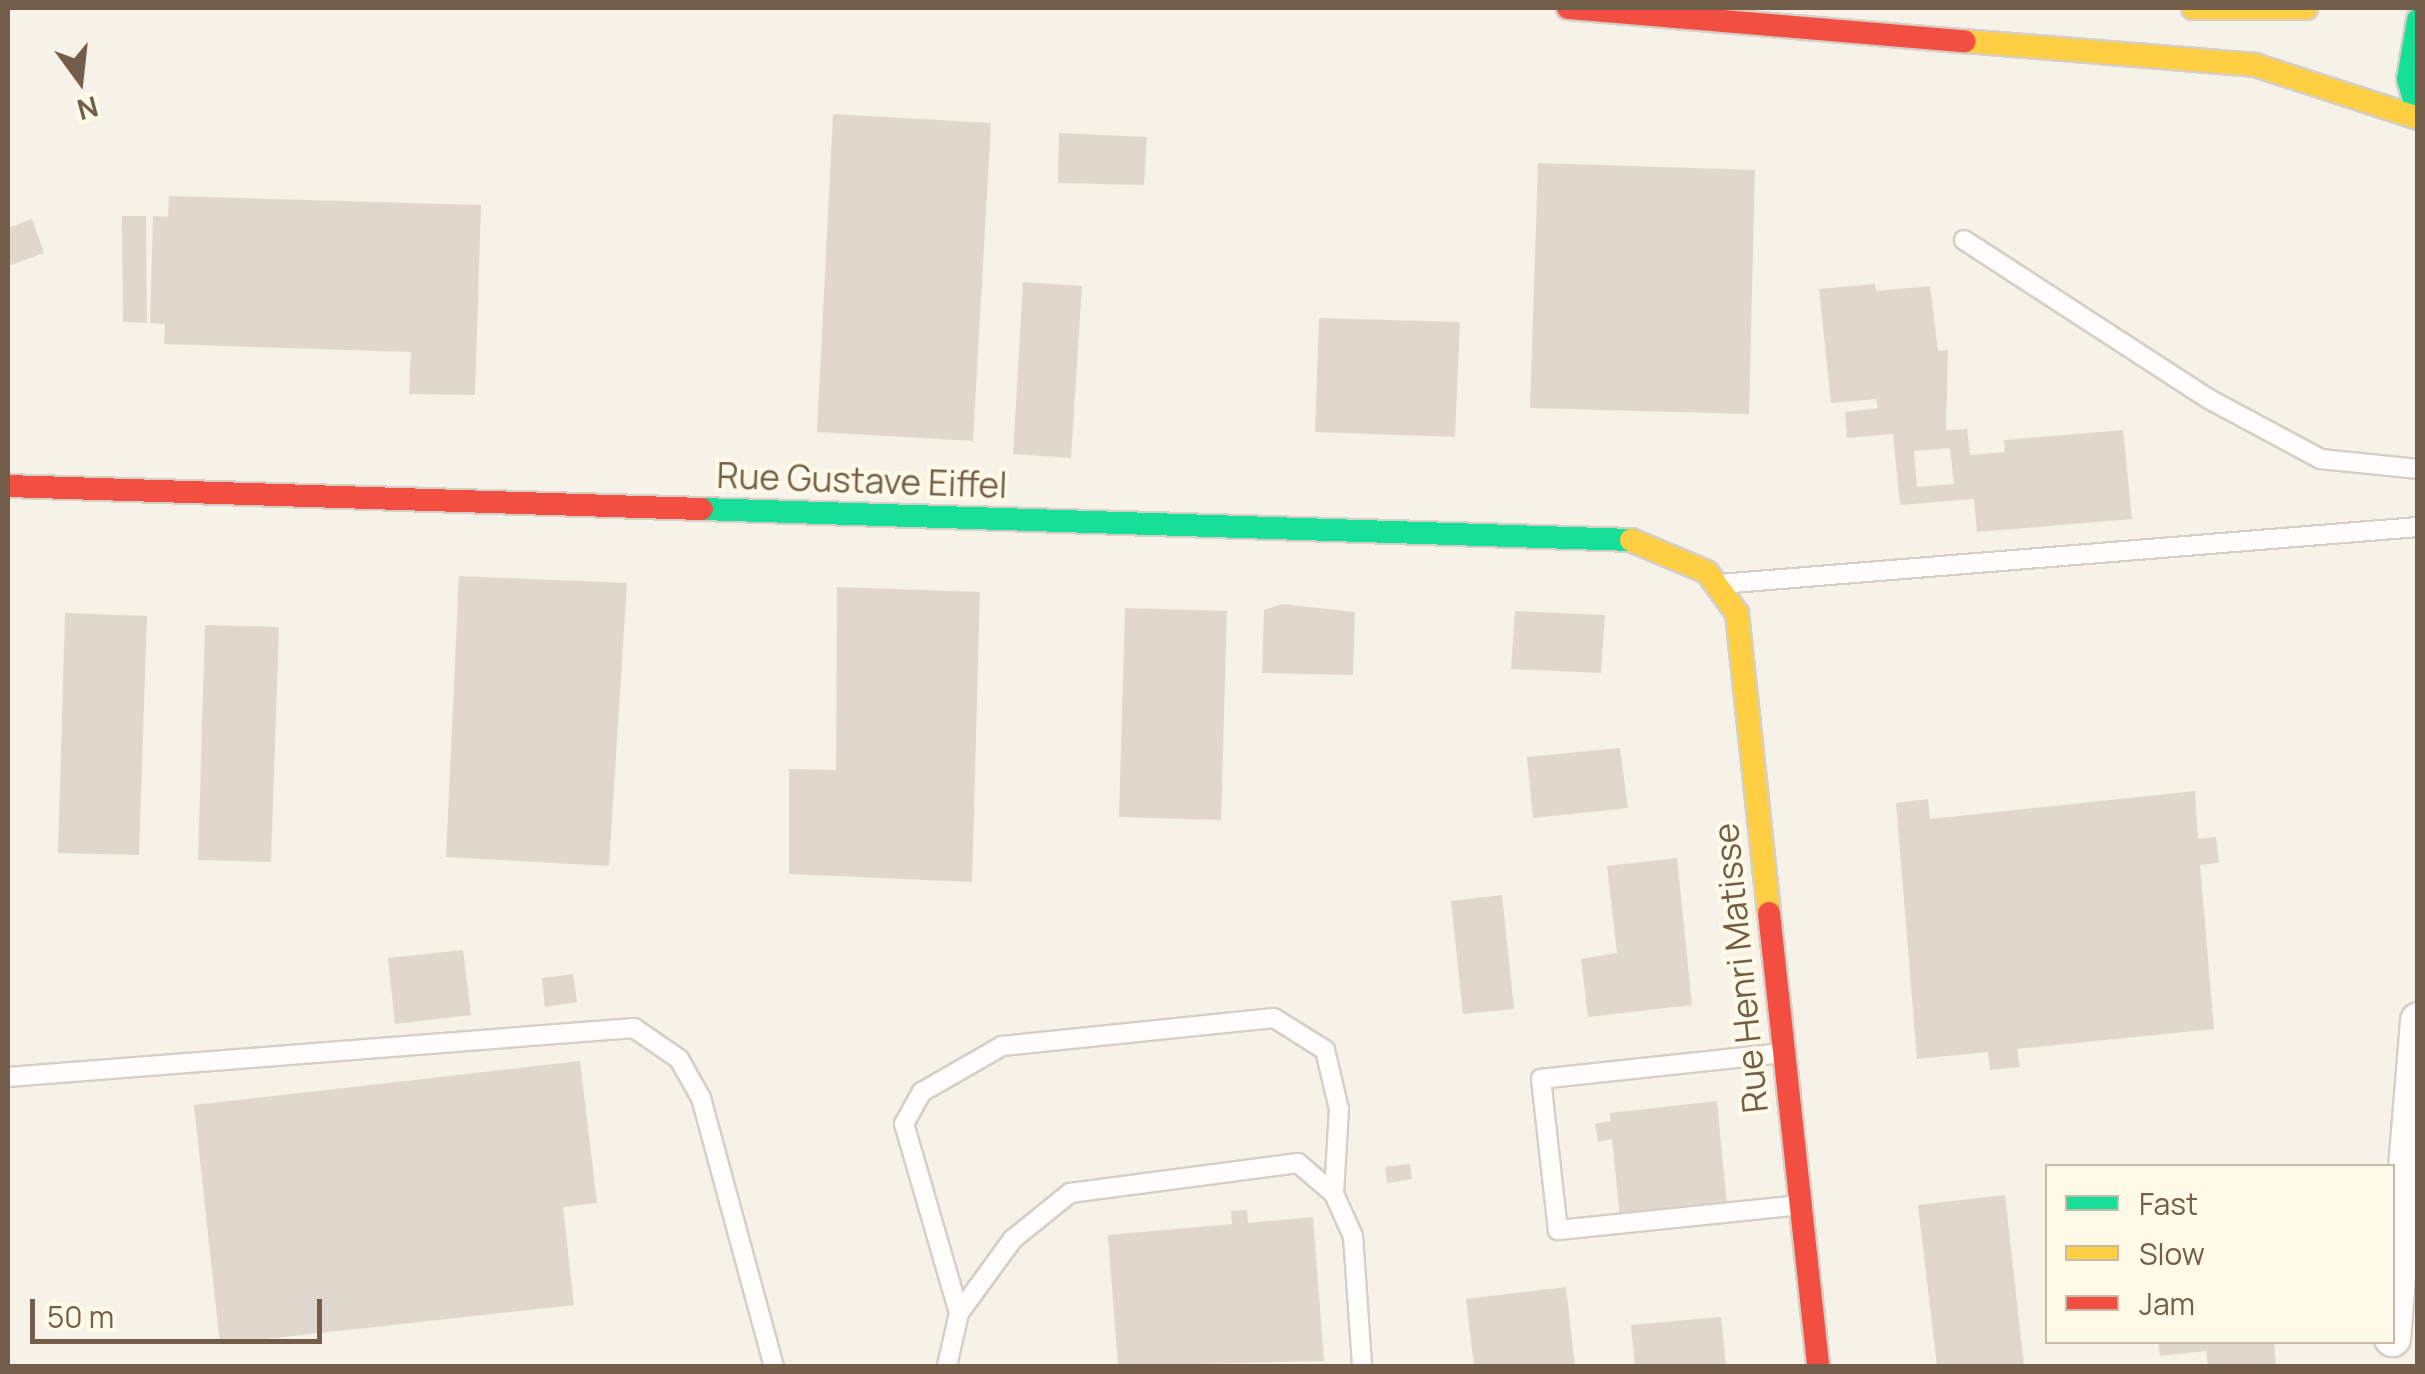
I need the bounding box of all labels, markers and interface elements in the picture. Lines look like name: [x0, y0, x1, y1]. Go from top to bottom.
north arrow: [30, 30, 130, 130]
text: N: [73, 88, 102, 130]
street label: Rue Gustave Eiffel: [716, 454, 1008, 506]
street label: Rue Henri Matisse: [1704, 821, 1776, 1115]
legend: [2045, 1164, 2395, 1344]
text: Fast: [2139, 1183, 2198, 1224]
text: Slow: [2139, 1233, 2205, 1274]
scale bar: [35, 1279, 328, 1341]
text: Jam: [2139, 1283, 2195, 1324]
text: 50 m: [47, 1296, 114, 1337]

